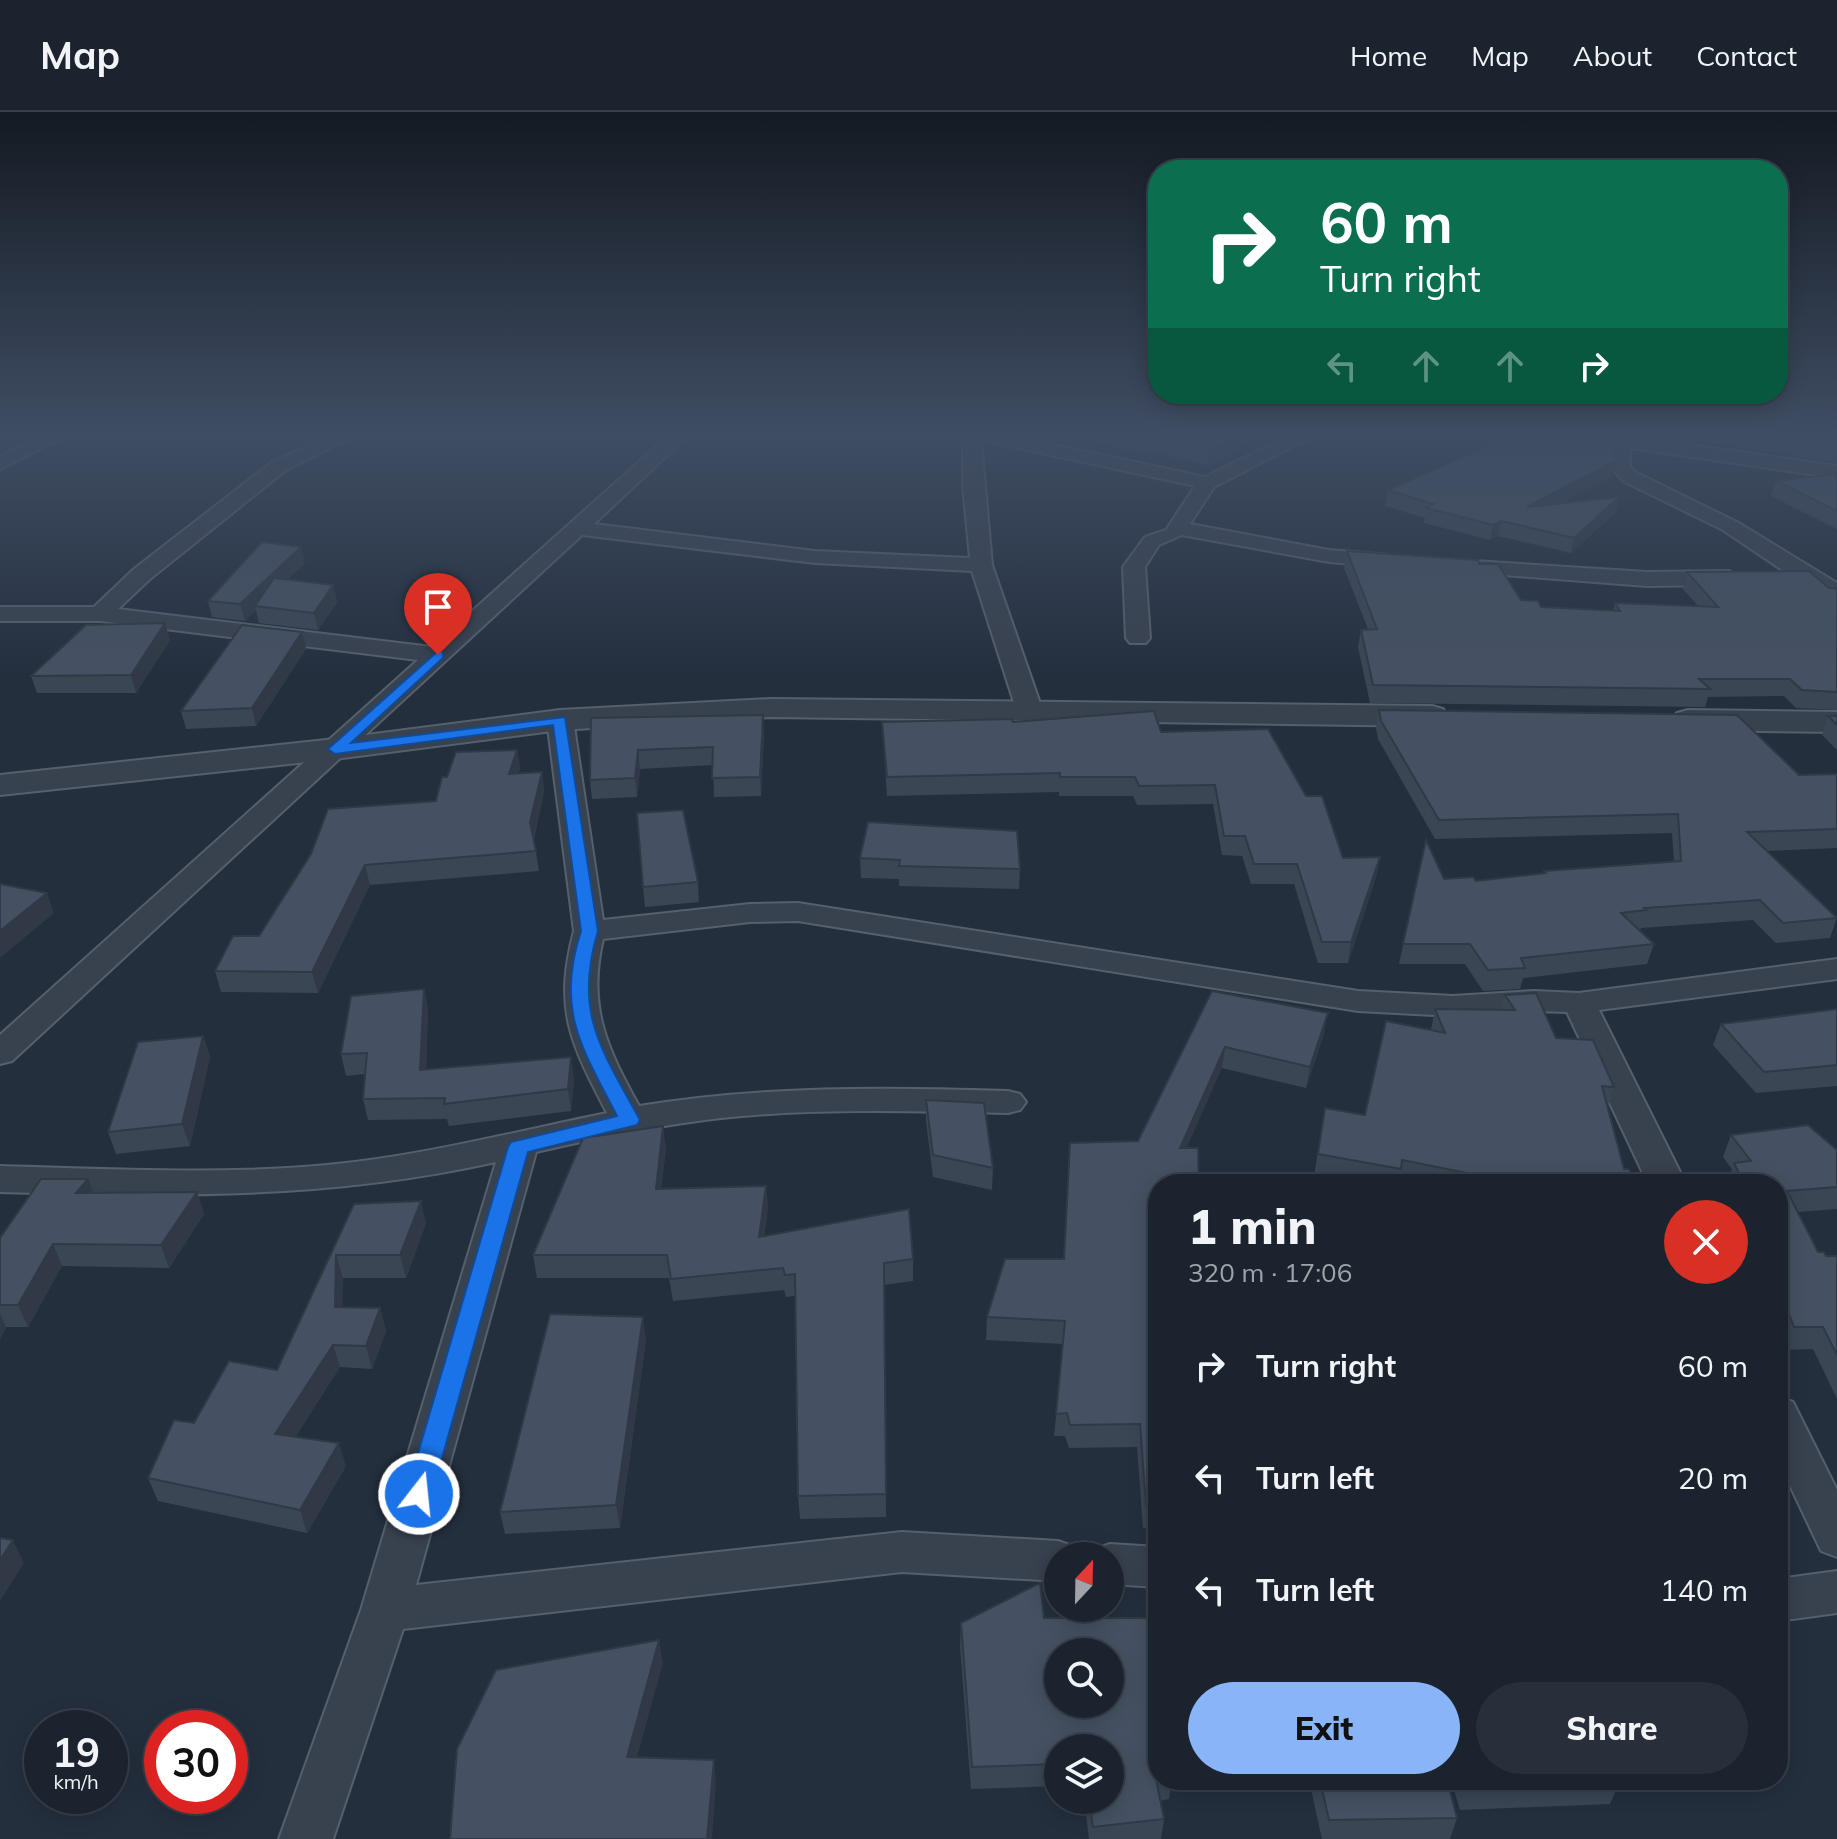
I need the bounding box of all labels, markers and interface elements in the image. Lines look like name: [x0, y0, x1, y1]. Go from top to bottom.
text: Map: [40, 31, 120, 79]
text: Home: [1350, 38, 1427, 73]
text: Map: [1471, 38, 1529, 73]
text: About: [1573, 38, 1652, 73]
text: Contact: [1696, 38, 1797, 73]
text: 60 m: [1320, 187, 1453, 257]
icon: right: [1188, 192, 1292, 296]
text: Turn right: [1320, 256, 1481, 301]
icon: left: [1320, 344, 1364, 388]
icon: ahead: [1404, 344, 1448, 388]
icon: ahead: [1488, 344, 1532, 388]
icon: right: [1572, 344, 1616, 388]
pin: [404, 573, 472, 655]
icon: arrive: [416, 585, 460, 629]
text: 1 min: [1188, 1196, 1317, 1256]
button: close: [1664, 1200, 1748, 1284]
text: 320 m · 17:06: [1188, 1256, 1352, 1289]
icon: right: [1188, 1344, 1232, 1388]
text: Turn right: [1256, 1347, 1396, 1385]
text: 60 m: [1678, 1347, 1748, 1385]
position arrow: [377, 1452, 461, 1536]
icon: left: [1188, 1456, 1232, 1500]
text: Turn left: [1256, 1459, 1374, 1497]
text: 20 m: [1678, 1459, 1748, 1497]
north arrow: [1044, 1542, 1124, 1622]
map controls: [1044, 1542, 1124, 1814]
icon: left: [1188, 1568, 1232, 1612]
text: Turn left: [1256, 1571, 1374, 1609]
text: 140 m: [1660, 1571, 1748, 1609]
button: search: [1044, 1638, 1124, 1718]
button: Exit: [1188, 1682, 1460, 1774]
button: Share: [1476, 1682, 1748, 1774]
speed limit sign: 30: [144, 1710, 248, 1814]
text: 19: [52, 1727, 100, 1777]
button: layers: [1044, 1734, 1124, 1814]
text: km/h: [53, 1769, 99, 1794]

